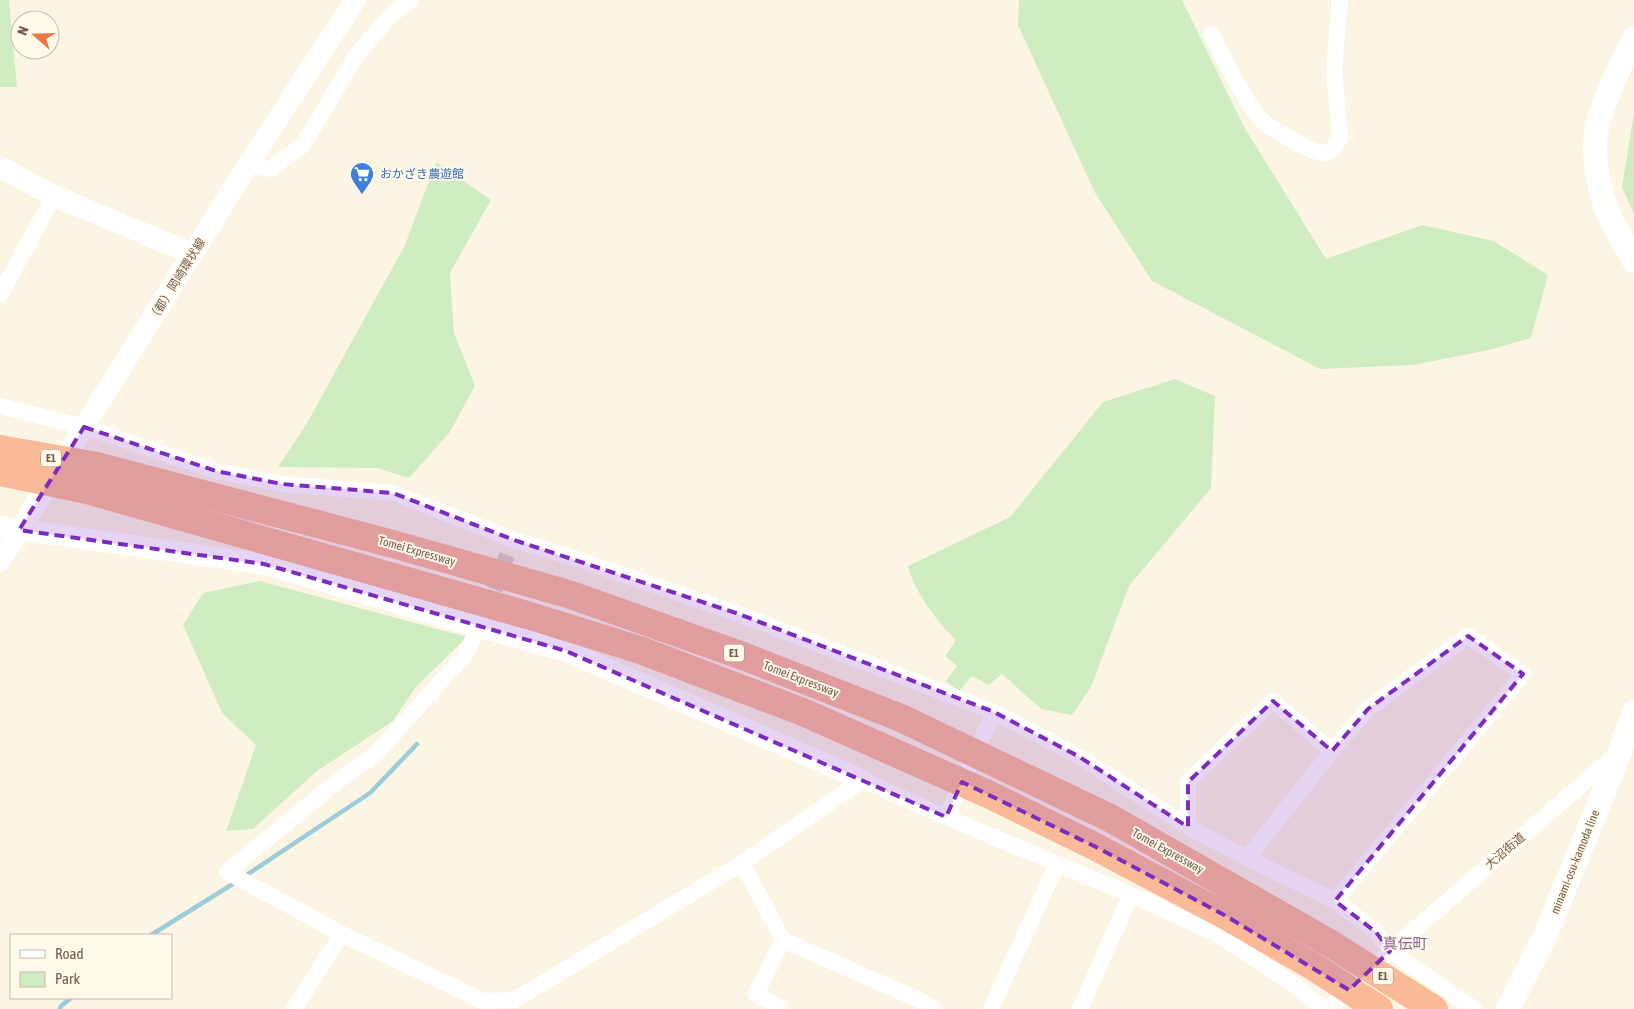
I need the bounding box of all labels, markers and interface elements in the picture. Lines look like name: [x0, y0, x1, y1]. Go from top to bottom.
north arrow: [10, 10, 60, 60]
text: N: [14, 24, 32, 37]
supermarket icon: おかざき農遊館: [349, 161, 375, 195]
place label: おかざき農遊館: [380, 167, 464, 181]
street label: （都）岡崎環状線: [146, 236, 208, 324]
road number: E1: [41, 449, 61, 466]
street label: Tomei Expressway: [377, 533, 457, 569]
road number: E1: [724, 644, 744, 661]
street label: Tomei Expressway: [761, 658, 841, 700]
street label: minami-osu-kamoda line: [1548, 808, 1602, 916]
street label: Tomei Expressway: [1130, 826, 1206, 876]
street label: 大沼街道: [1482, 830, 1528, 872]
legend: [10, 934, 172, 999]
district label: 真伝町: [1382, 935, 1428, 952]
text: Road: [55, 945, 84, 962]
road number: E1: [1373, 968, 1393, 984]
text: Park: [55, 970, 80, 987]

